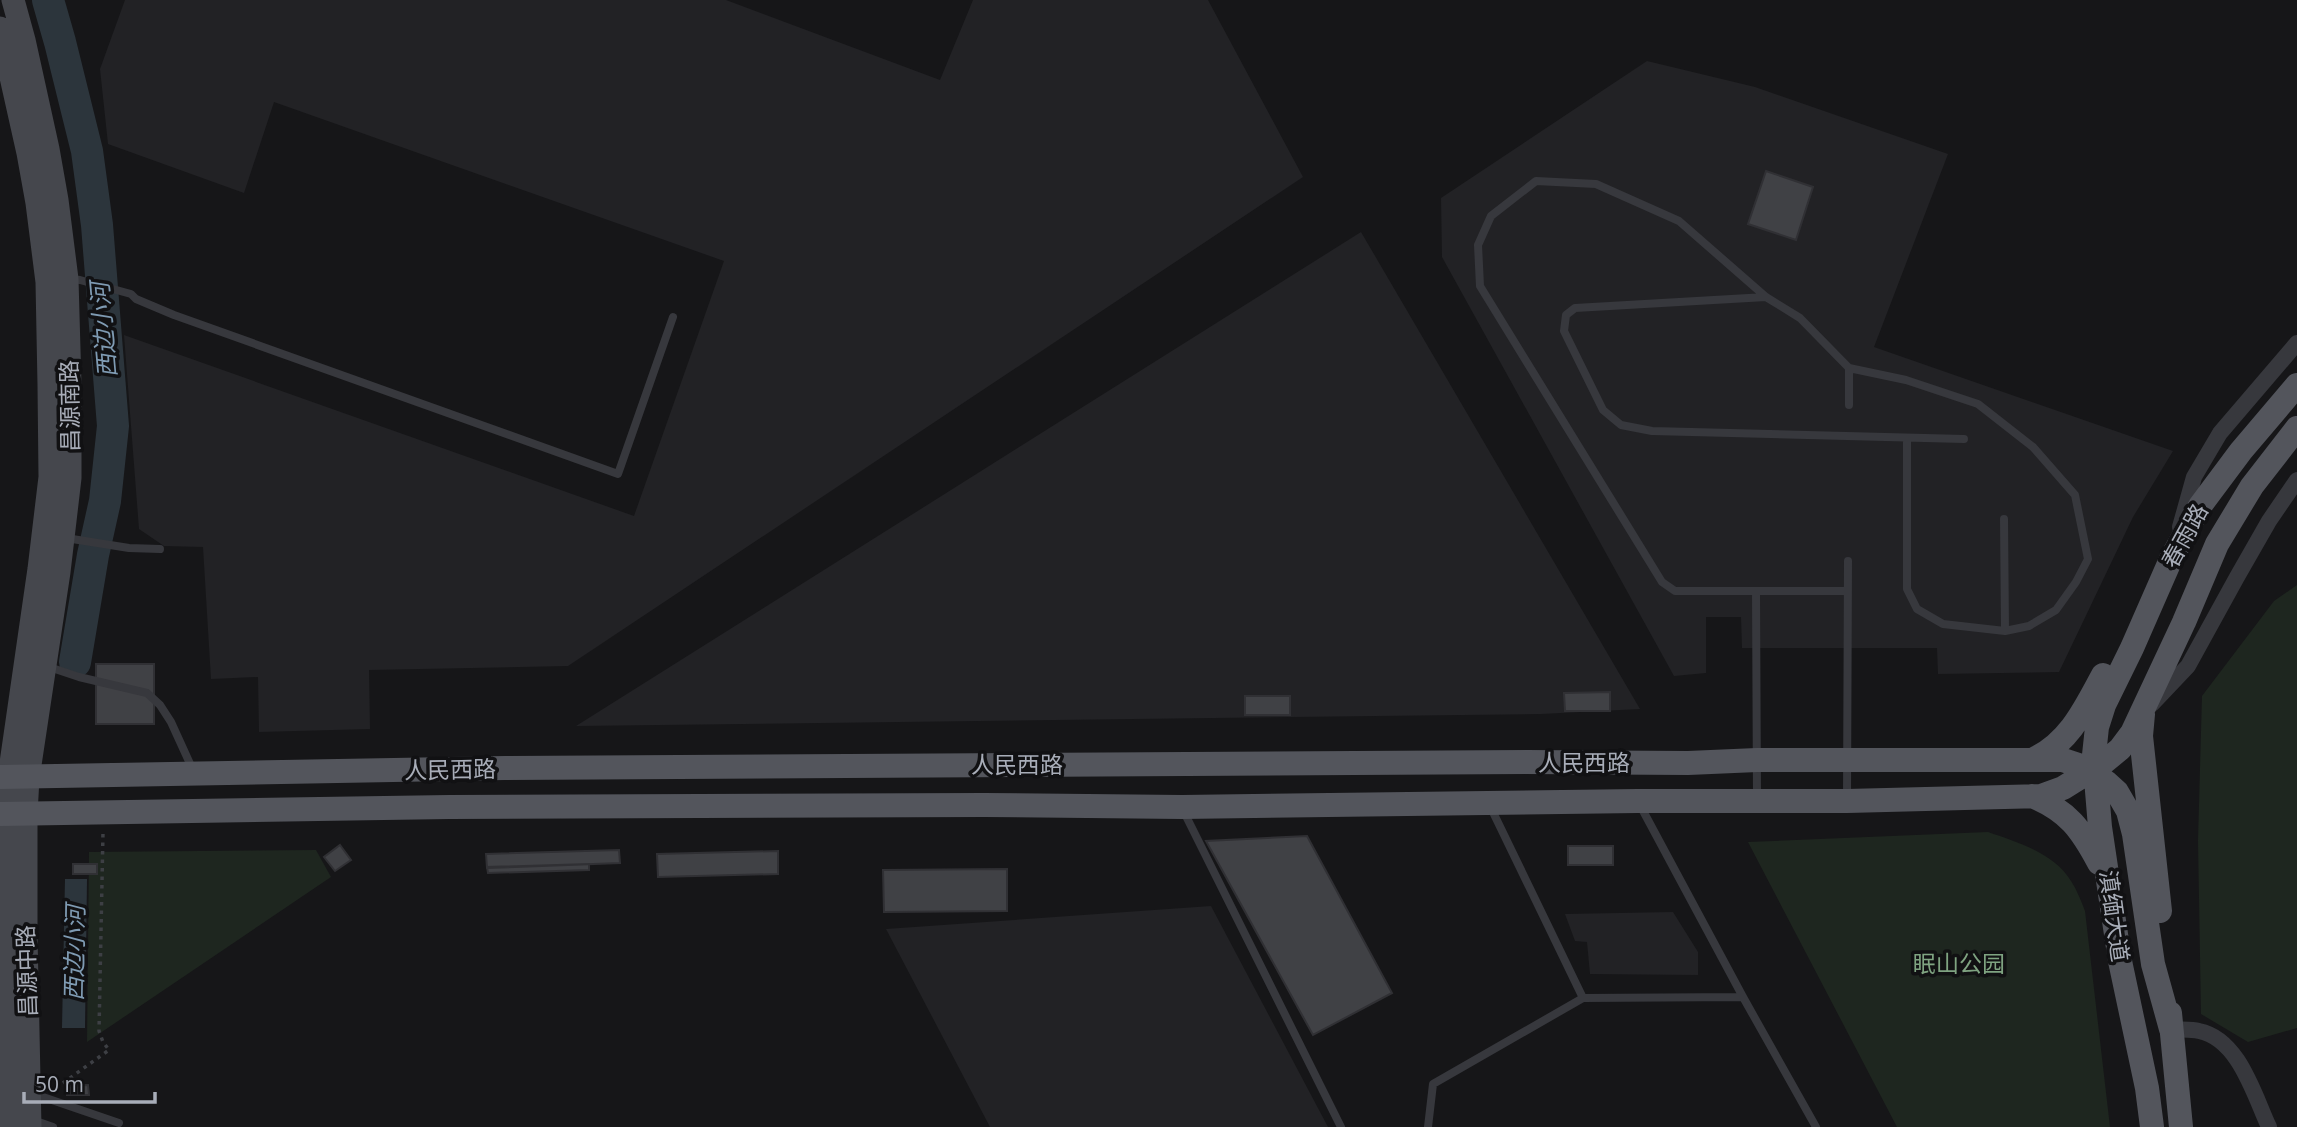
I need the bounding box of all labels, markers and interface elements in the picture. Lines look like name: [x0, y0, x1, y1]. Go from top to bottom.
water label: 西边小河: [82, 277, 123, 379]
street label: 昌源南路: [52, 360, 86, 452]
street label: 春雨路: [2153, 498, 2215, 573]
street label: 人民西路: [1538, 746, 1630, 778]
street label: 人民西路: [971, 748, 1063, 780]
street label: 人民西路: [404, 752, 496, 786]
street label: 滇缅大道: [2093, 868, 2137, 964]
water label: 西边小河: [56, 901, 91, 1001]
street label: 昌源中路: [8, 925, 44, 1018]
park label: 眠山公园: [1913, 947, 2005, 979]
scale bar: [24, 1060, 156, 1104]
text: 50 m: [35, 1070, 84, 1098]

